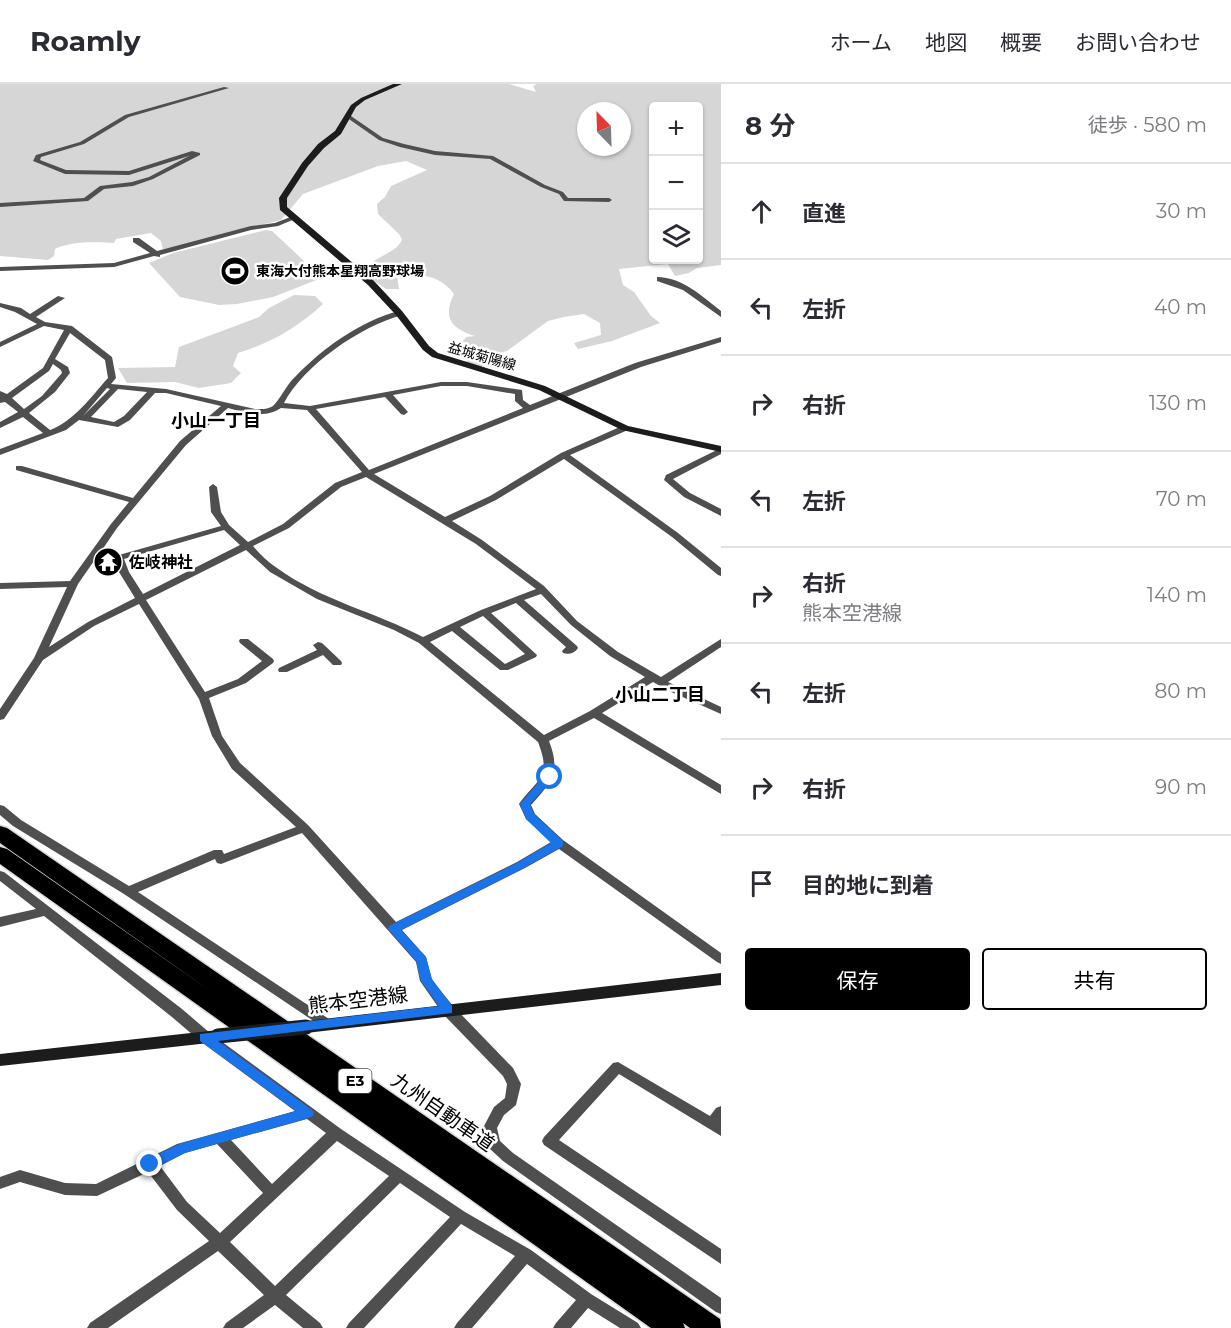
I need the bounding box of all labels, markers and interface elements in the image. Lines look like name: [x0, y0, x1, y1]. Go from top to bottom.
text: Roamly: [30, 24, 140, 58]
text: ホーム: [830, 30, 892, 55]
text: 地図: [925, 30, 967, 55]
text: 概要: [1000, 30, 1042, 55]
text: お問い合わせ: [1075, 30, 1201, 55]
north arrow: [577, 102, 631, 156]
map controls: [649, 102, 703, 264]
button: +: [649, 102, 703, 156]
text: 8 分: [745, 110, 796, 142]
text: 徒歩 · 580 m: [1088, 113, 1207, 137]
button: −: [649, 156, 703, 210]
icon: ahead: [745, 195, 778, 228]
text: 30 m: [1156, 199, 1207, 223]
text: 直進: [802, 200, 846, 227]
button: layers: [649, 210, 703, 264]
sports icon: 東海大付熊本星翔高野球場: [219, 255, 251, 287]
place label: 東海大付熊本星翔高野球場: [256, 262, 424, 280]
icon: left: [745, 291, 778, 324]
text: 40 m: [1154, 295, 1207, 319]
text: 左折: [802, 296, 846, 323]
street label: 益城菊陽線: [446, 338, 518, 374]
icon: right: [745, 387, 778, 420]
text: 130 m: [1149, 391, 1207, 415]
text: 右折: [802, 392, 846, 419]
district label: 小山一丁目: [171, 410, 261, 432]
icon: left: [745, 483, 778, 516]
text: 70 m: [1156, 487, 1207, 511]
text: 左折: [802, 488, 846, 515]
temple icon: 佐岐神社: [92, 546, 124, 578]
place label: 佐岐神社: [128, 553, 193, 572]
text: 右折: [802, 570, 846, 597]
icon: right: [745, 579, 778, 612]
text: 140 m: [1147, 583, 1207, 607]
text: 熊本空港線: [802, 601, 902, 625]
icon: left: [745, 675, 778, 708]
text: 80 m: [1155, 679, 1207, 703]
text: 左折: [802, 680, 846, 707]
district label: 小山二丁目: [615, 684, 705, 706]
route start: [536, 763, 562, 789]
icon: right: [745, 771, 778, 804]
text: 90 m: [1155, 775, 1207, 799]
text: 右折: [802, 776, 846, 803]
icon: arrive: [745, 867, 778, 900]
text: 目的地に到着: [802, 872, 934, 899]
button: 保存: [745, 948, 970, 1010]
button: 共有: [982, 948, 1207, 1010]
street label: 熊本空港線: [307, 982, 409, 1018]
street label: 九州自動車道: [387, 1068, 499, 1156]
road number: E3: [338, 1069, 372, 1093]
route end: [136, 1150, 162, 1176]

